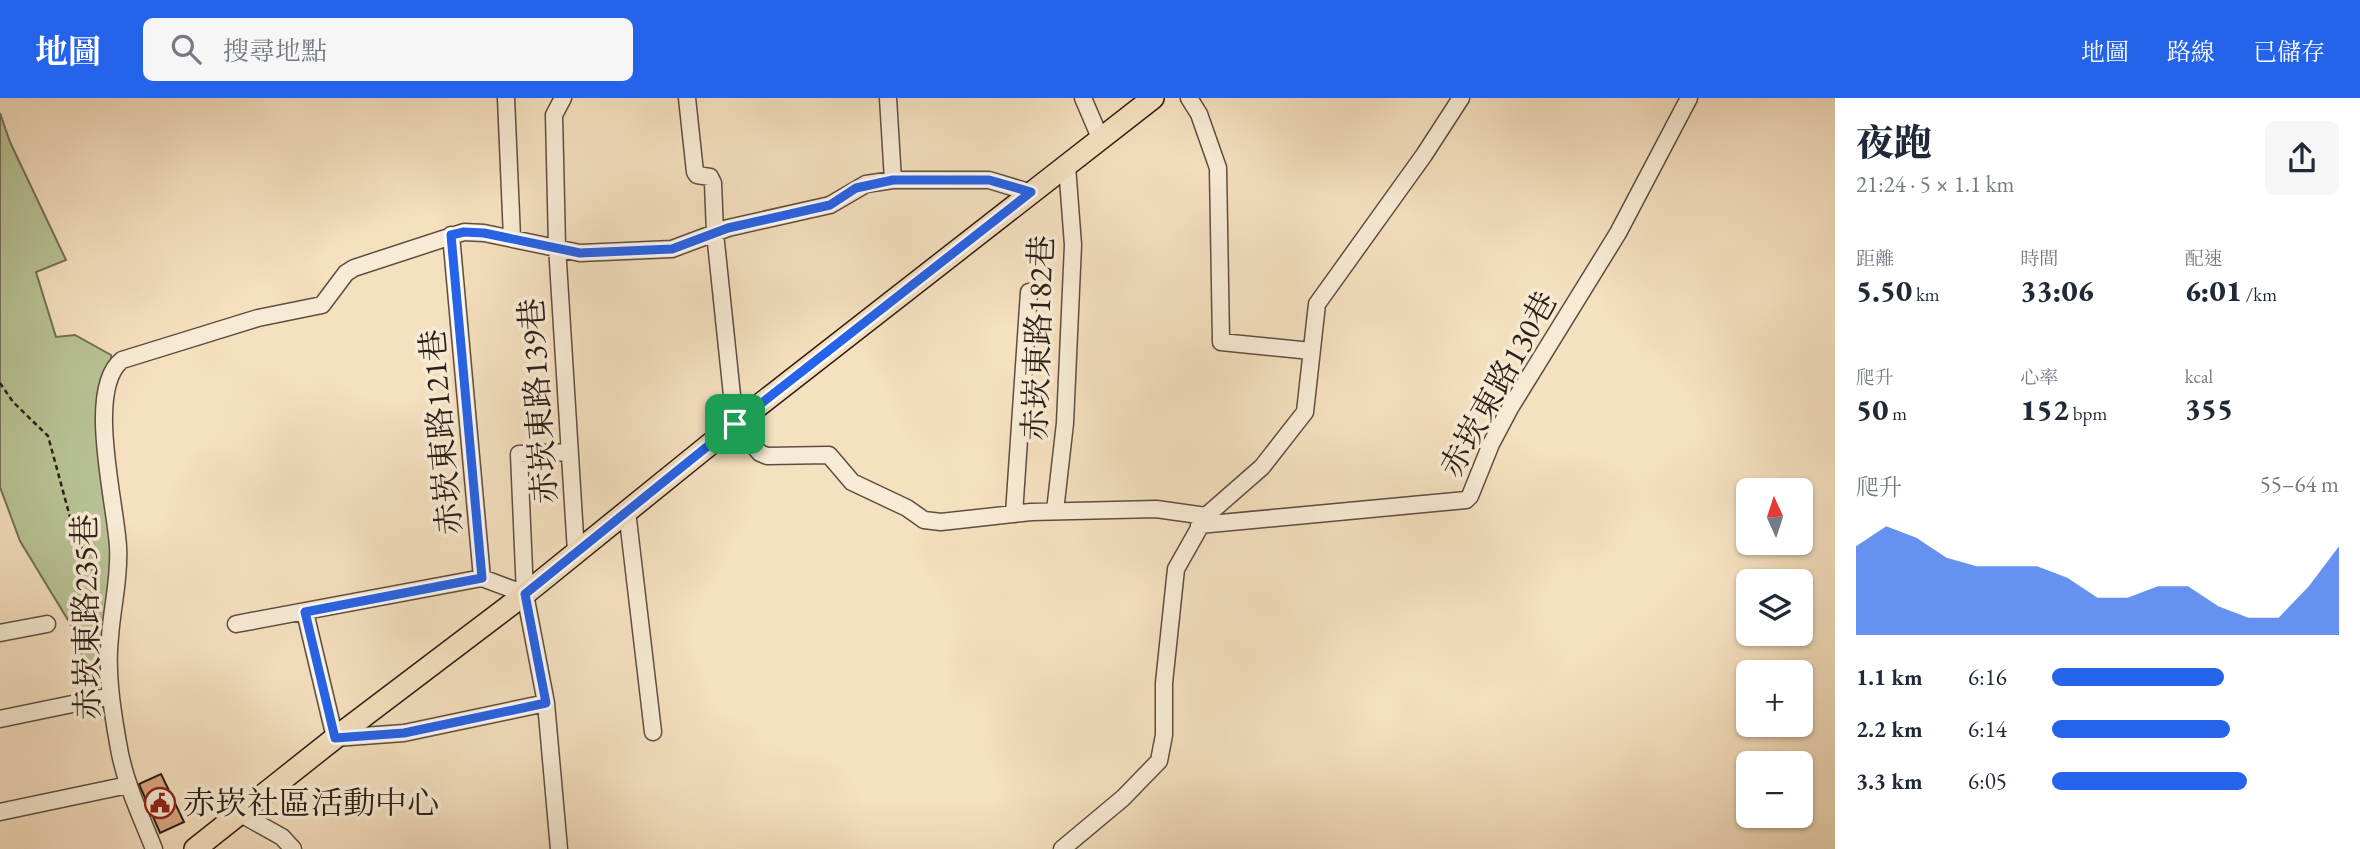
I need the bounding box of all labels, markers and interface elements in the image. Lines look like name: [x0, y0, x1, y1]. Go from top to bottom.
search box: [143, 18, 633, 81]
text: 地圖: [35, 30, 101, 73]
icon: search: [167, 30, 205, 68]
text: 搜尋地點: [223, 34, 327, 68]
text: 地圖: [2081, 36, 2129, 67]
text: 路線: [2167, 36, 2215, 67]
text: 已儲存: [2253, 36, 2325, 67]
text: 夜跑: [1856, 118, 1932, 167]
button: share: [2265, 121, 2339, 195]
text: 21:24 · 5 × 1.1 km: [1856, 169, 2014, 199]
street label: 赤崁東路182巷: [1013, 234, 1063, 442]
text: 距離: [1856, 246, 1894, 271]
text: 時間: [2020, 246, 2058, 271]
text: 配速: [2185, 246, 2223, 271]
text: 5.50: [1856, 271, 1912, 310]
text: 33:06: [2020, 271, 2094, 310]
text: 6:01: [2185, 271, 2242, 310]
text: km: [1912, 282, 1940, 307]
text: /km: [2242, 282, 2277, 307]
street label: 赤崁東路130巷: [1430, 284, 1566, 484]
street label: 赤崁東路139巷: [510, 297, 566, 505]
street label: 赤崁東路121巷: [411, 328, 471, 536]
text: kcal: [2185, 364, 2213, 389]
text: 爬升: [1856, 365, 1894, 390]
text: 心率: [2020, 365, 2058, 390]
text: 355: [2185, 389, 2233, 428]
text: 50: [1856, 390, 1888, 429]
text: 152: [2020, 390, 2069, 429]
pin: [705, 394, 765, 454]
text: m: [1888, 401, 1907, 426]
text: bpm: [2069, 401, 2107, 426]
icon: arrive: [716, 405, 754, 443]
text: 55–64 m: [2260, 469, 2339, 499]
text: 爬升: [1856, 472, 1902, 502]
north arrow: [1736, 478, 1813, 555]
map controls: [1736, 478, 1813, 828]
street label: 赤崁東路235巷: [63, 514, 109, 720]
button: layers: [1736, 569, 1813, 646]
button: +: [1736, 660, 1813, 737]
text: 1.1 km: [1856, 662, 1923, 692]
text: 6:16: [1968, 662, 2007, 692]
text: 2.2 km: [1856, 714, 1923, 744]
text: 6:14: [1968, 714, 2007, 744]
button: −: [1736, 751, 1813, 828]
text: 3.3 km: [1856, 766, 1923, 796]
text: 6:05: [1968, 766, 2007, 796]
place label: 赤崁社區活動中心: [183, 782, 439, 824]
public building icon: 赤崁社區活動中心: [143, 786, 177, 820]

